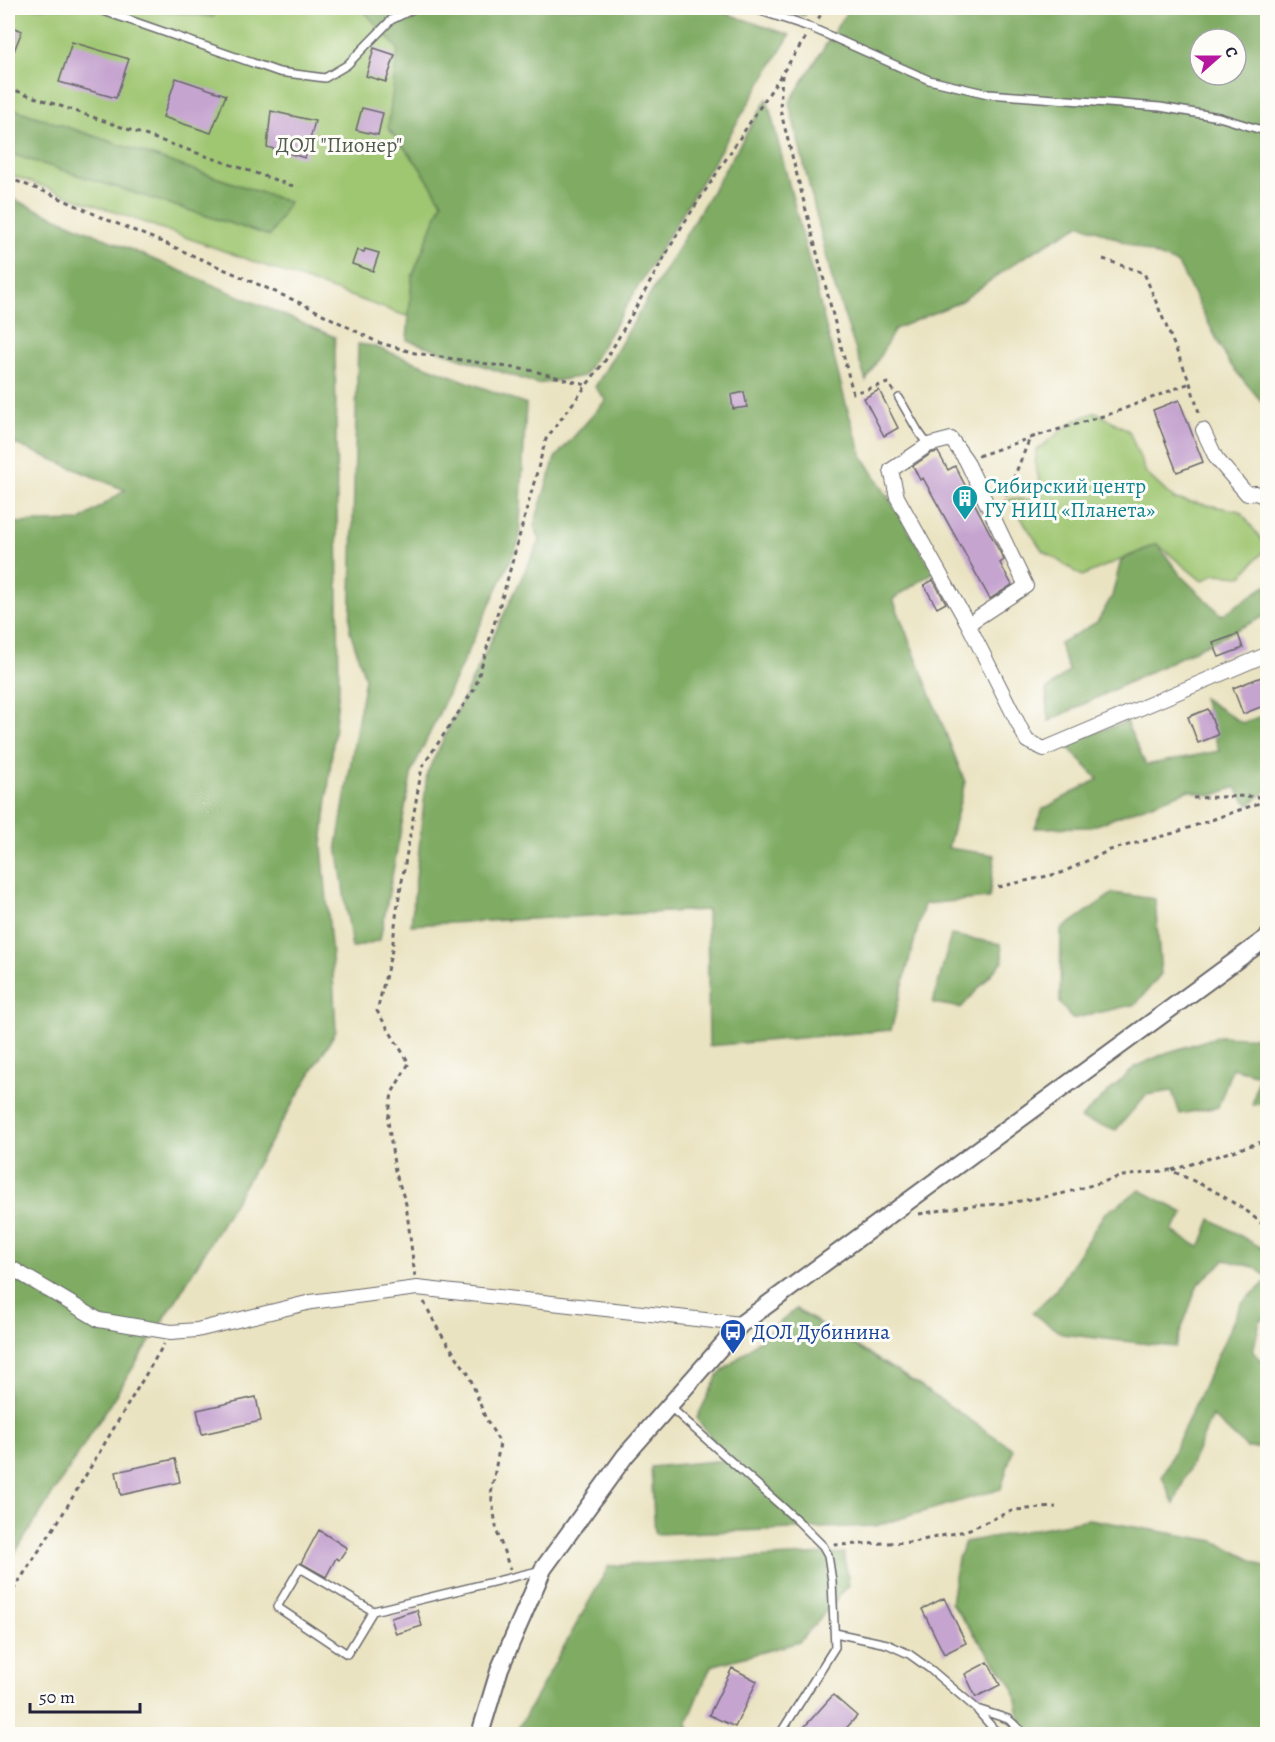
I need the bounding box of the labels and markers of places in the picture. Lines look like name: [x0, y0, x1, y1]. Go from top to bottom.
place label: Сибирский центр ГУ НИЦ «Планета»: [984, 472, 1155, 524]
building icon: Сибирский центр ГУ НИЦ «Планета»: [950, 483, 980, 521]
bus stop icon: ДОЛ Дубинина: [718, 1317, 748, 1355]
place label: ДОЛ Дубинина: [752, 1318, 890, 1346]

